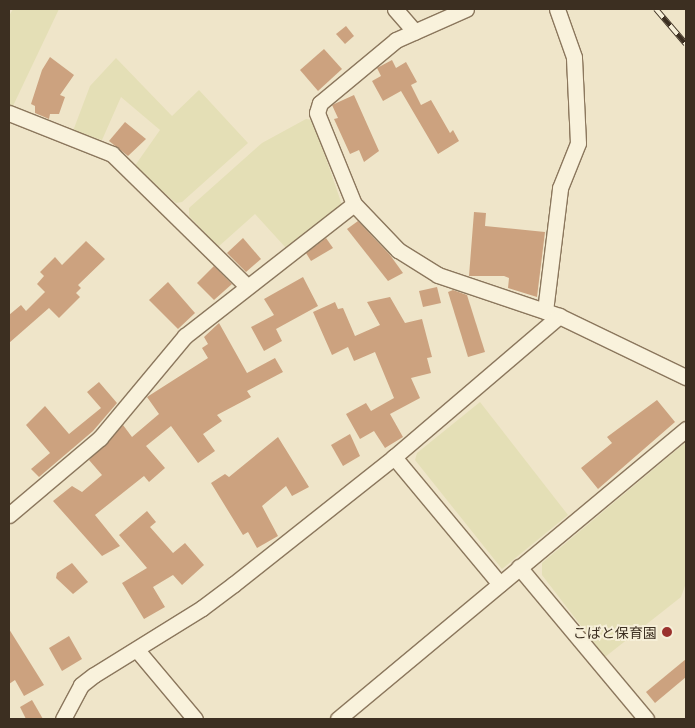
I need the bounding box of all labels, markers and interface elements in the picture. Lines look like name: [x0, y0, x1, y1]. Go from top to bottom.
place label: こばと保育園: [573, 624, 657, 640]
marker: こばと保育園: [661, 626, 673, 638]

